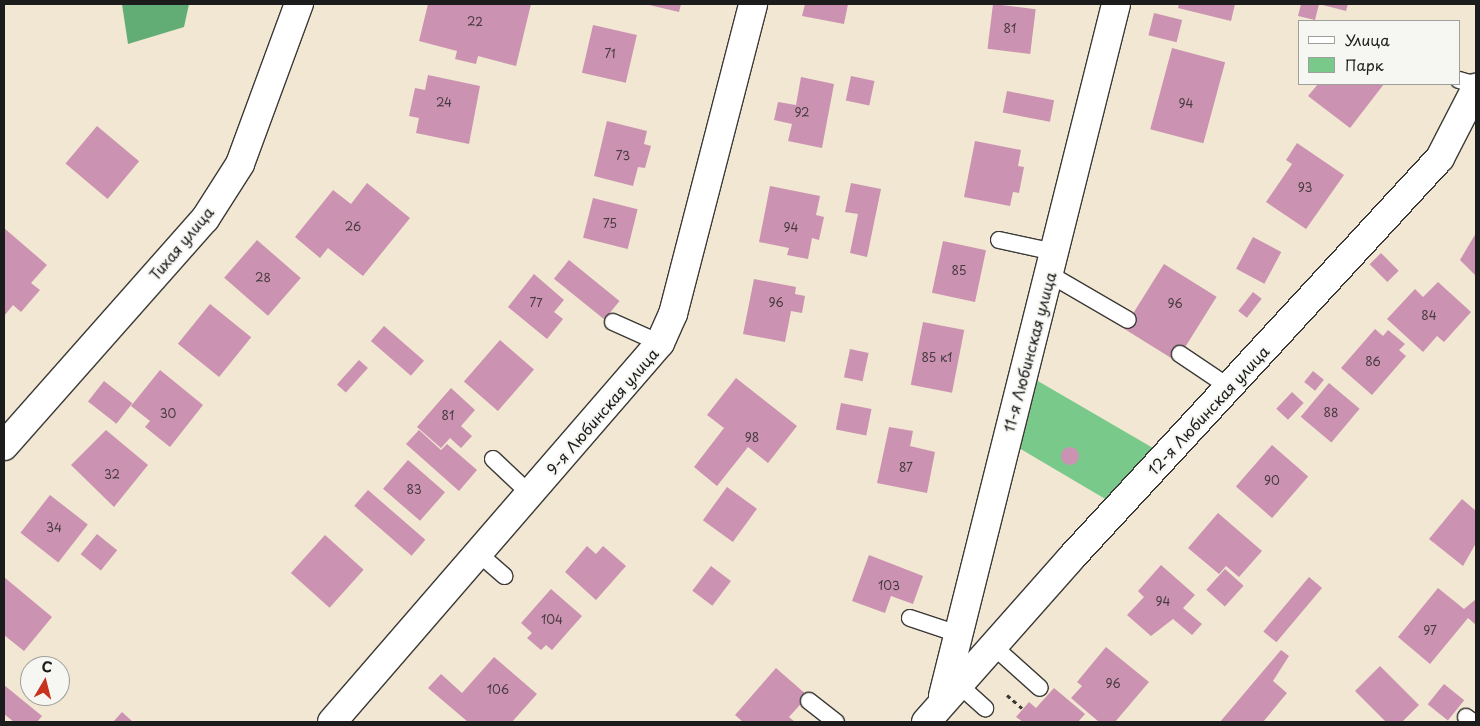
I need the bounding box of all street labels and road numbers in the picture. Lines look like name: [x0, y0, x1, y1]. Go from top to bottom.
street label: Тихая улица: [145, 202, 217, 284]
street label: 11-я Любинская улица: [999, 270, 1059, 434]
street label: 12-я Любинская улица: [1143, 342, 1273, 478]
street label: 9-я Любинская улица: [542, 344, 662, 478]

